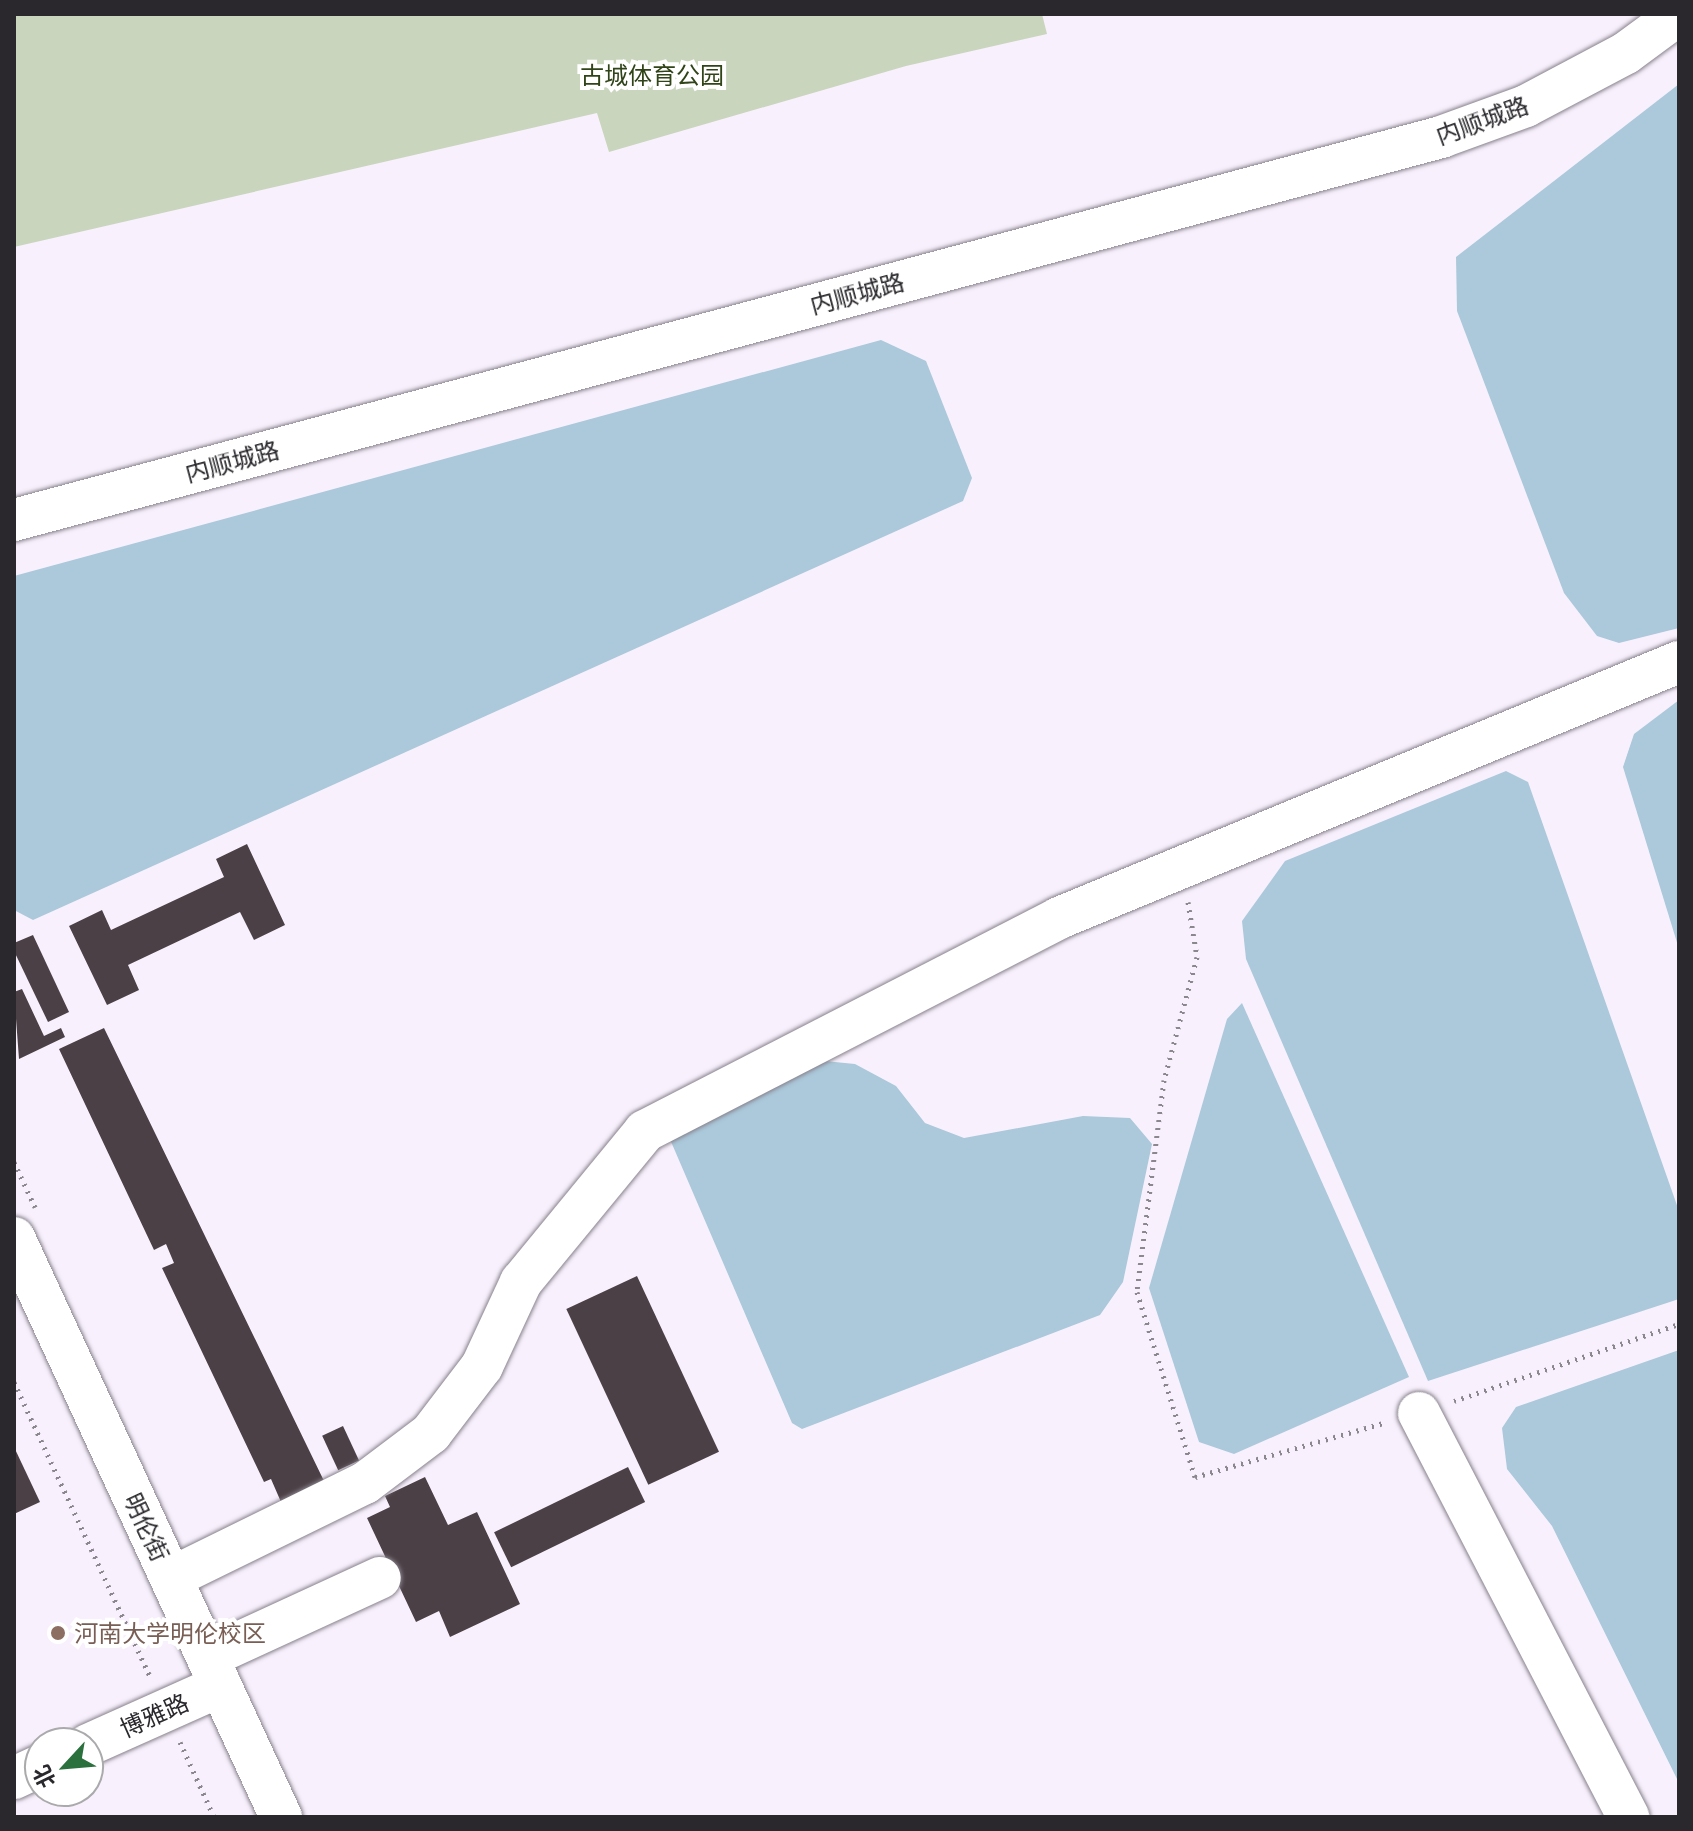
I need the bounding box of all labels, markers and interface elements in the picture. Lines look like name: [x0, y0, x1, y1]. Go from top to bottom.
park label: 古城体育公园: [580, 61, 724, 89]
street label: 内顺城路: [1432, 90, 1532, 150]
street label: 内顺城路: [807, 267, 907, 319]
street label: 内顺城路: [182, 435, 282, 487]
street label: 明伦街: [119, 1488, 175, 1566]
place label: 河南大学明伦校区: [74, 1619, 266, 1647]
marker: 河南大学明伦校区: [49, 1624, 67, 1642]
street label: 博雅路: [115, 1687, 193, 1743]
north arrow: [24, 1727, 104, 1807]
text: 北: [26, 1760, 63, 1793]

